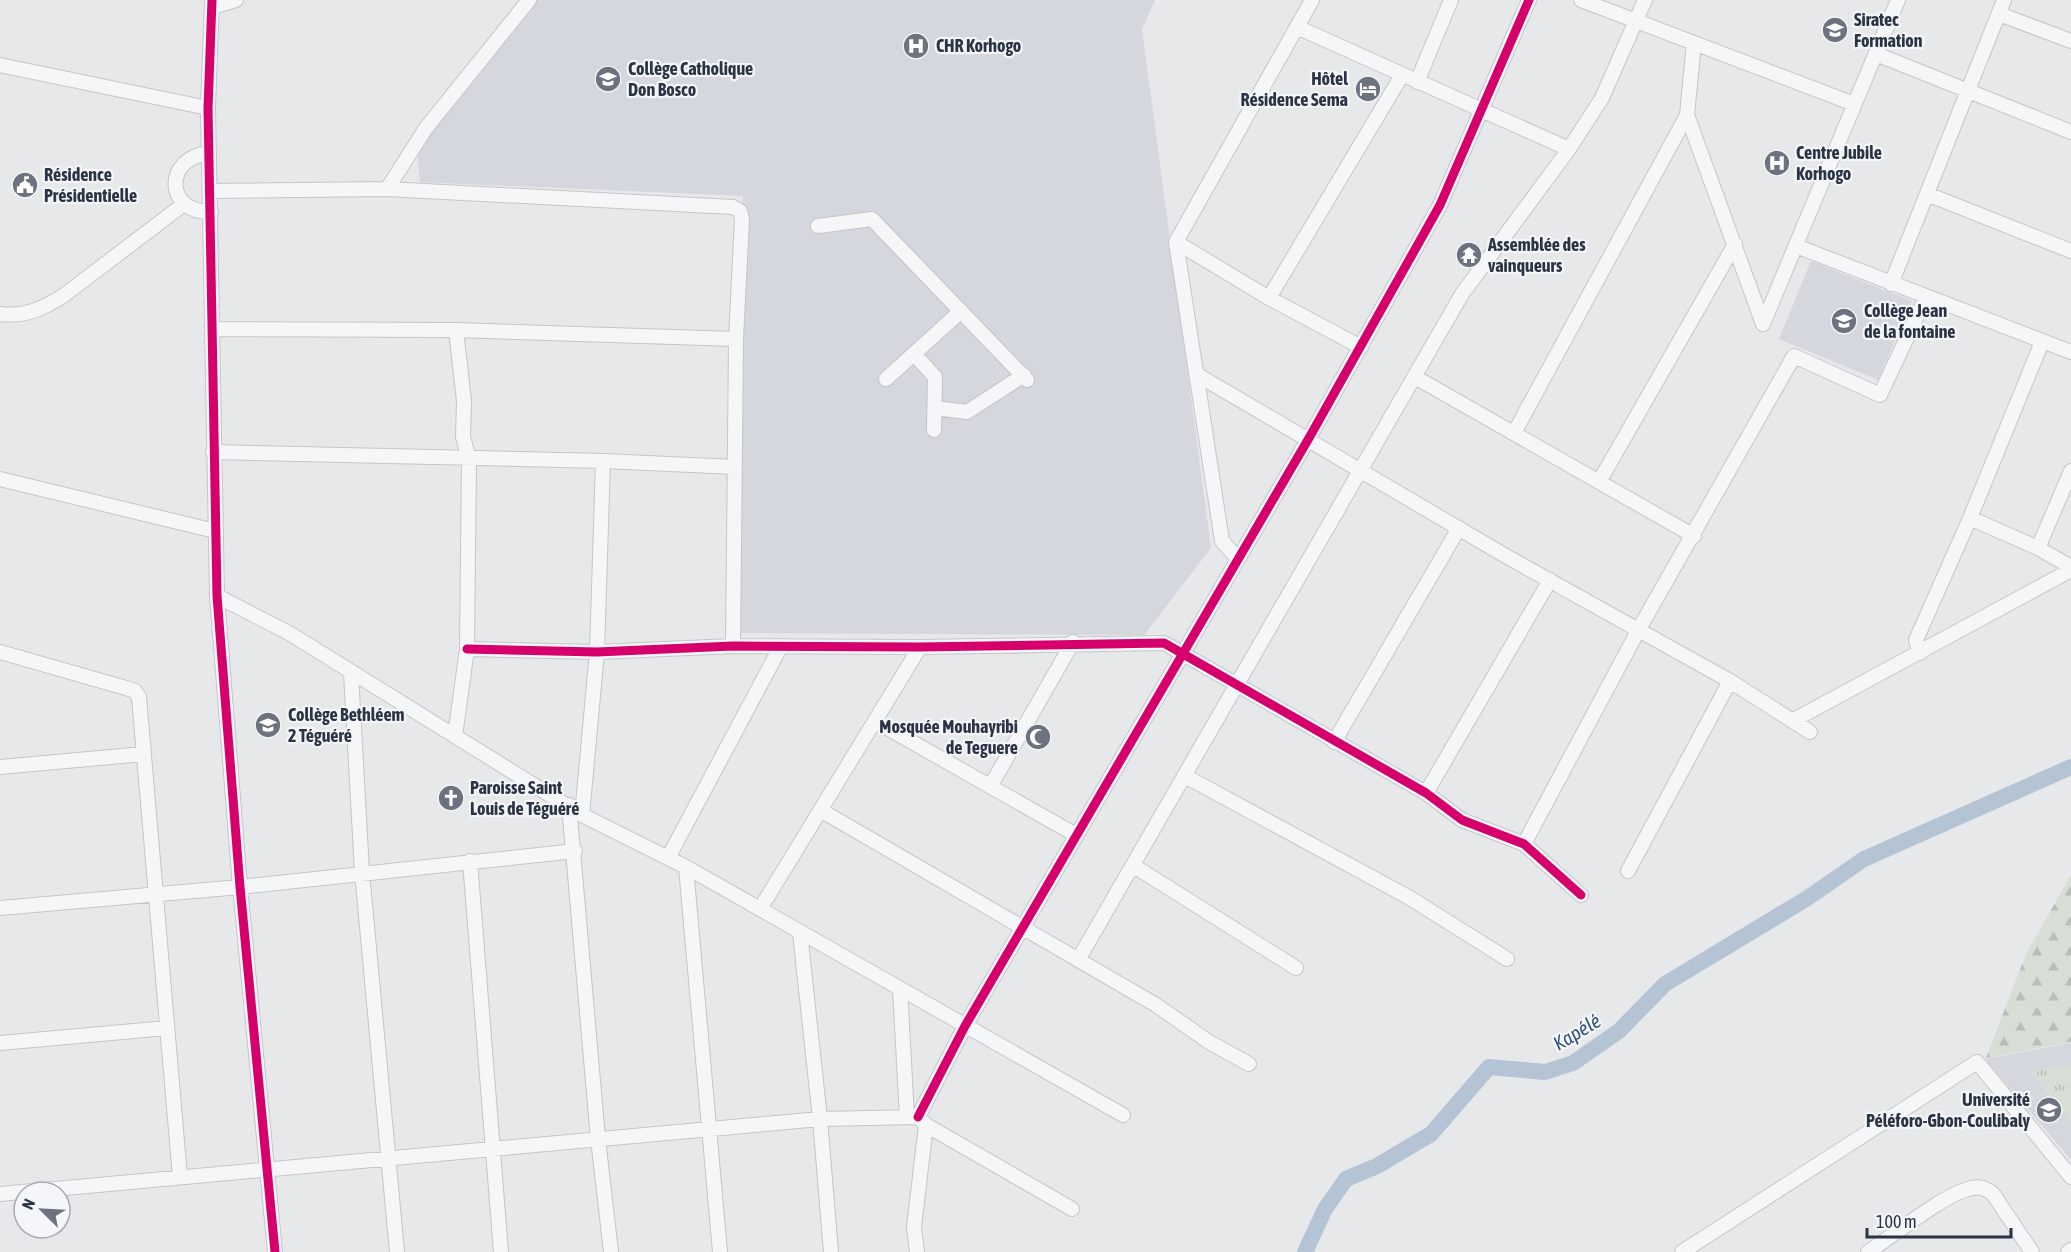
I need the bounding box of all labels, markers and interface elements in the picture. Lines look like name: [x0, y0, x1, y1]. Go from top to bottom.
place label: Siratec Formation: [1854, 9, 1923, 51]
school or university icon: Siratec Formation: [1820, 15, 1850, 45]
hospital icon: CHR Korhogo: [901, 31, 931, 61]
place label: CHR Korhogo: [936, 35, 1021, 56]
place label: Collège Catholique Don Bosco: [628, 58, 753, 100]
school or university icon: Collège Catholique Don Bosco: [593, 64, 623, 94]
place label: Hôtel Résidence Sema: [1241, 68, 1348, 110]
hotel icon: Hôtel Résidence Sema: [1353, 74, 1383, 104]
place label: Centre Jubile Korhogo: [1796, 142, 1882, 184]
hospital icon: Centre Jubile Korhogo: [1762, 148, 1792, 178]
place label: Résidence Présidentielle: [44, 164, 137, 206]
public building icon: Résidence Présidentielle: [10, 170, 40, 200]
place label: Assemblée des vainqueurs: [1487, 234, 1586, 276]
temple icon: Assemblée des vainqueurs: [1454, 240, 1484, 270]
place label: Collège Jean de la fontaine: [1864, 300, 1956, 342]
school or university icon: Collège Jean de la fontaine: [1829, 306, 1859, 336]
place label: Collège Bethléem 2 Téguéré: [288, 704, 405, 746]
school or university icon: Collège Bethléem 2 Téguéré: [253, 710, 283, 740]
place label: Mosquée Mouhayribi de Teguere: [879, 716, 1018, 758]
mosque icon: Mosquée Mouhayribi de Teguere: [1023, 722, 1053, 752]
place label: Paroisse Saint Louis de Téguéré: [470, 777, 579, 819]
church icon: Paroisse Saint Louis de Téguéré: [436, 783, 466, 813]
water label: Kapélé: [1549, 1008, 1605, 1055]
place label: Université Péléforo-Gbon-Coulibaly: [1866, 1089, 2031, 1131]
school or university icon: Université Péléforo-Gbon-Coulibaly: [2034, 1095, 2064, 1125]
north arrow: [12, 1180, 72, 1240]
text: N: [18, 1196, 38, 1212]
scale bar: [1867, 1201, 2011, 1239]
text: 100 m: [1876, 1211, 1917, 1232]

